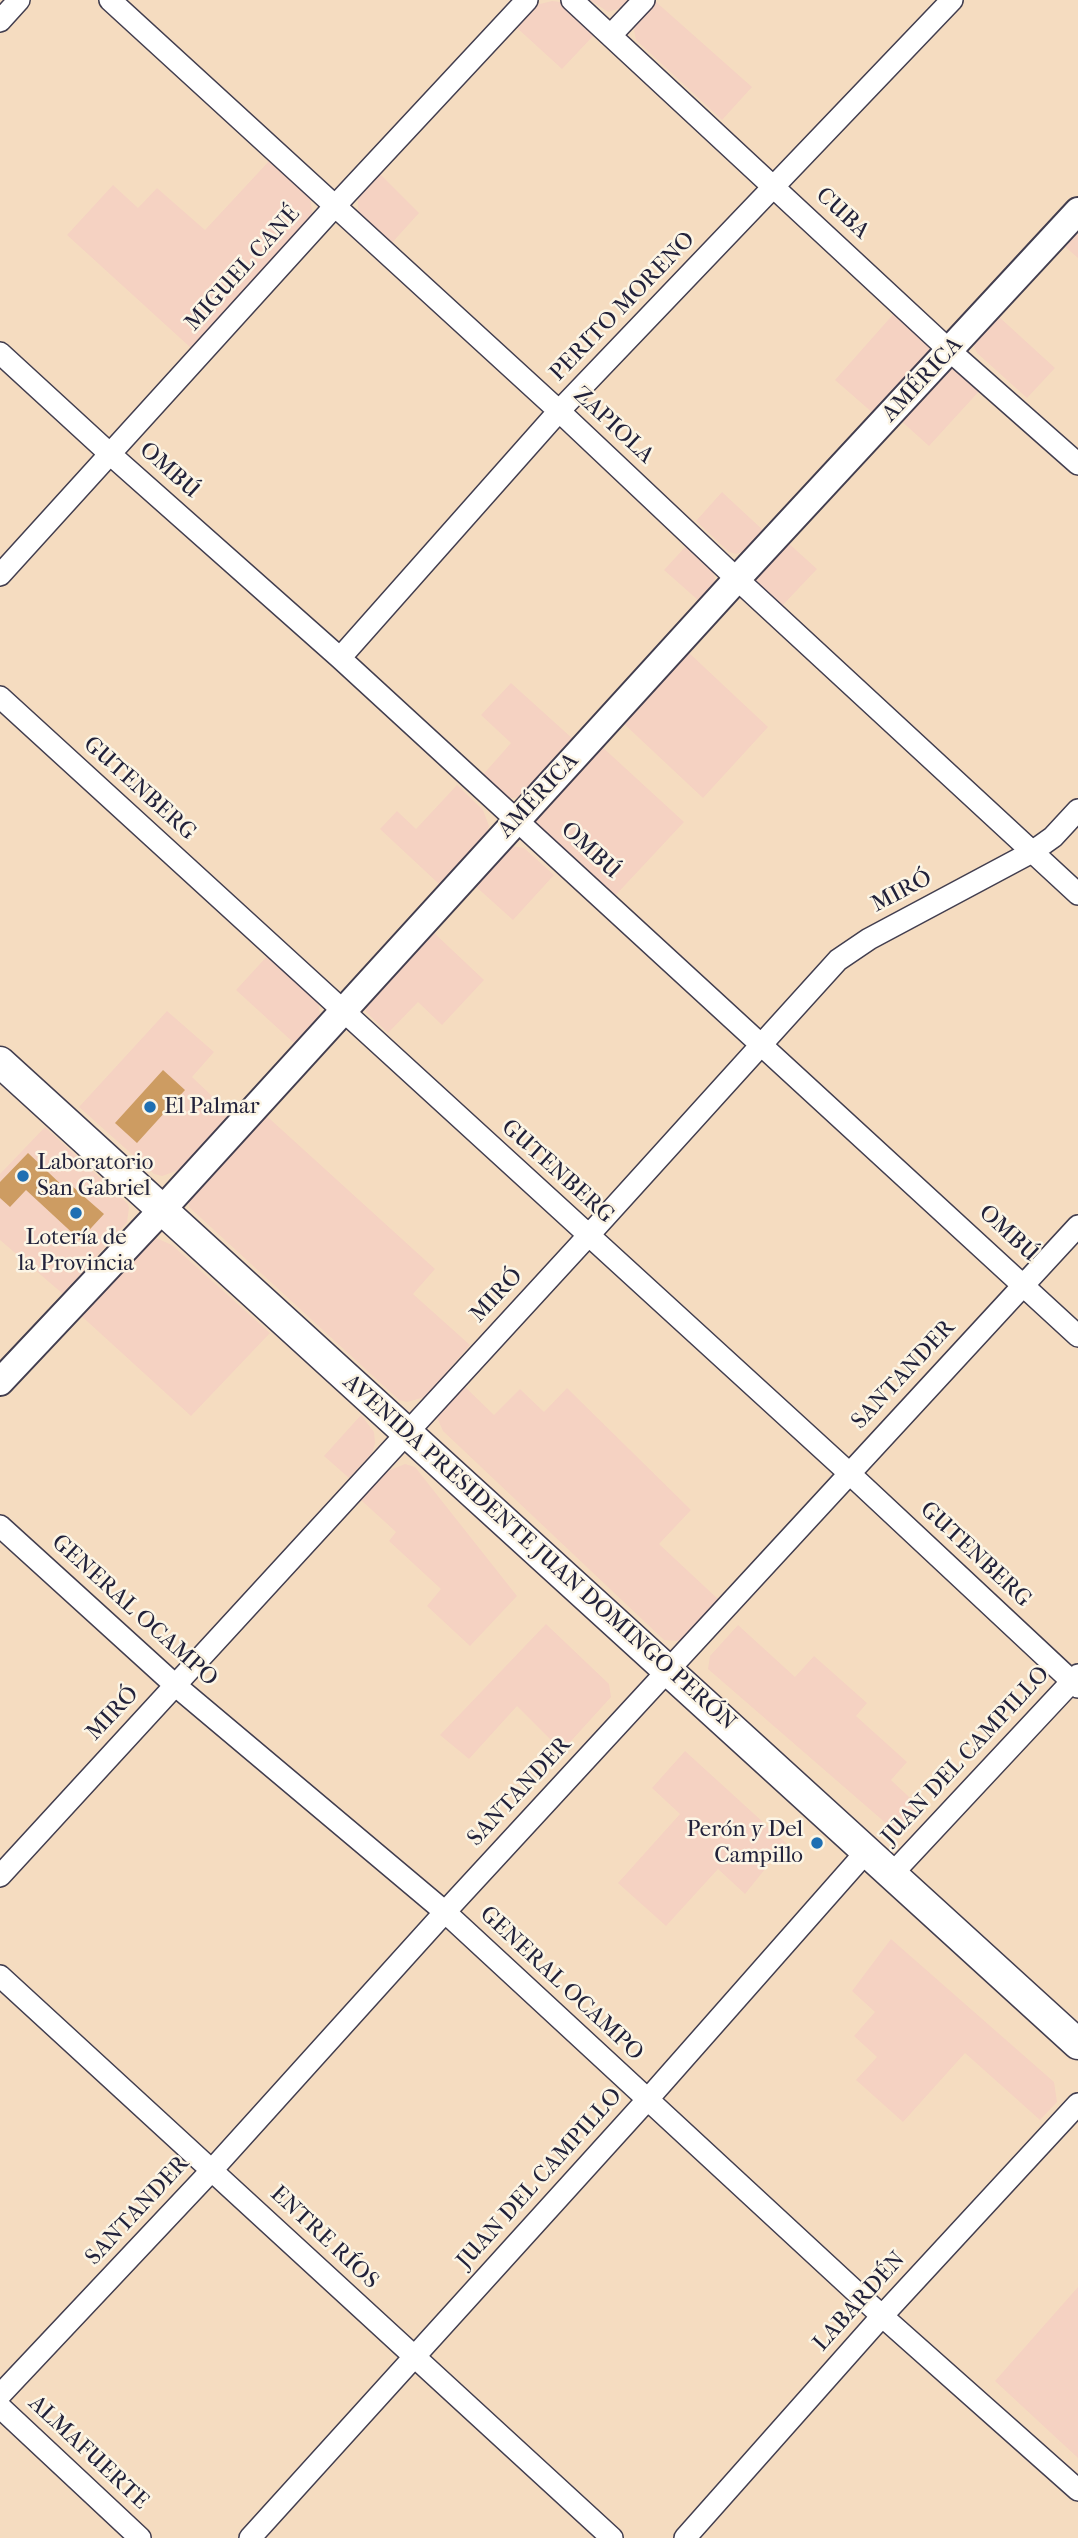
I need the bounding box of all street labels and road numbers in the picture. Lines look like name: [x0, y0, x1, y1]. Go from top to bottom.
street label: CUBA: [809, 182, 875, 246]
street label: MIGUEL CANÉ: [180, 201, 306, 337]
street label: PERITO MORENO: [545, 227, 701, 387]
street label: AMÉRICA: [877, 332, 969, 428]
street label: ZAPIOLA: [567, 382, 659, 470]
street label: OMBÚ: [133, 437, 205, 505]
street label: GUTENBERG: [77, 731, 201, 847]
street label: AMÉRICA: [493, 748, 585, 844]
street label: OMBÚ: [554, 816, 626, 886]
street label: MIRÓ: [867, 865, 937, 919]
street label: GUTENBERG: [495, 1114, 619, 1230]
street label: OMBÚ: [972, 1199, 1044, 1269]
street label: MIRÓ: [465, 1263, 529, 1329]
street label: SANTANDER: [846, 1315, 962, 1435]
street label: AVENIDA PRESIDENTE JUAN DOMINGO PERÓN: [337, 1369, 741, 1737]
street label: GUTENBERG: [914, 1496, 1036, 1614]
street label: GENERAL OCAMPO: [45, 1529, 223, 1693]
street label: JUAN DEL CAMPILLO: [876, 1661, 1056, 1851]
street label: MIRÓ: [81, 1681, 145, 1747]
street label: SANTANDER: [462, 1732, 578, 1852]
street label: GENERAL OCAMPO: [473, 1901, 649, 2067]
street label: JUAN DEL CAMPILLO: [451, 2083, 629, 2275]
street label: SANTANDER: [80, 2151, 196, 2271]
street label: ENTRE RÍOS: [264, 2181, 384, 2295]
street label: LABARDÉN: [808, 2247, 912, 2357]
street label: ALMAFUERTE: [22, 2390, 154, 2516]

